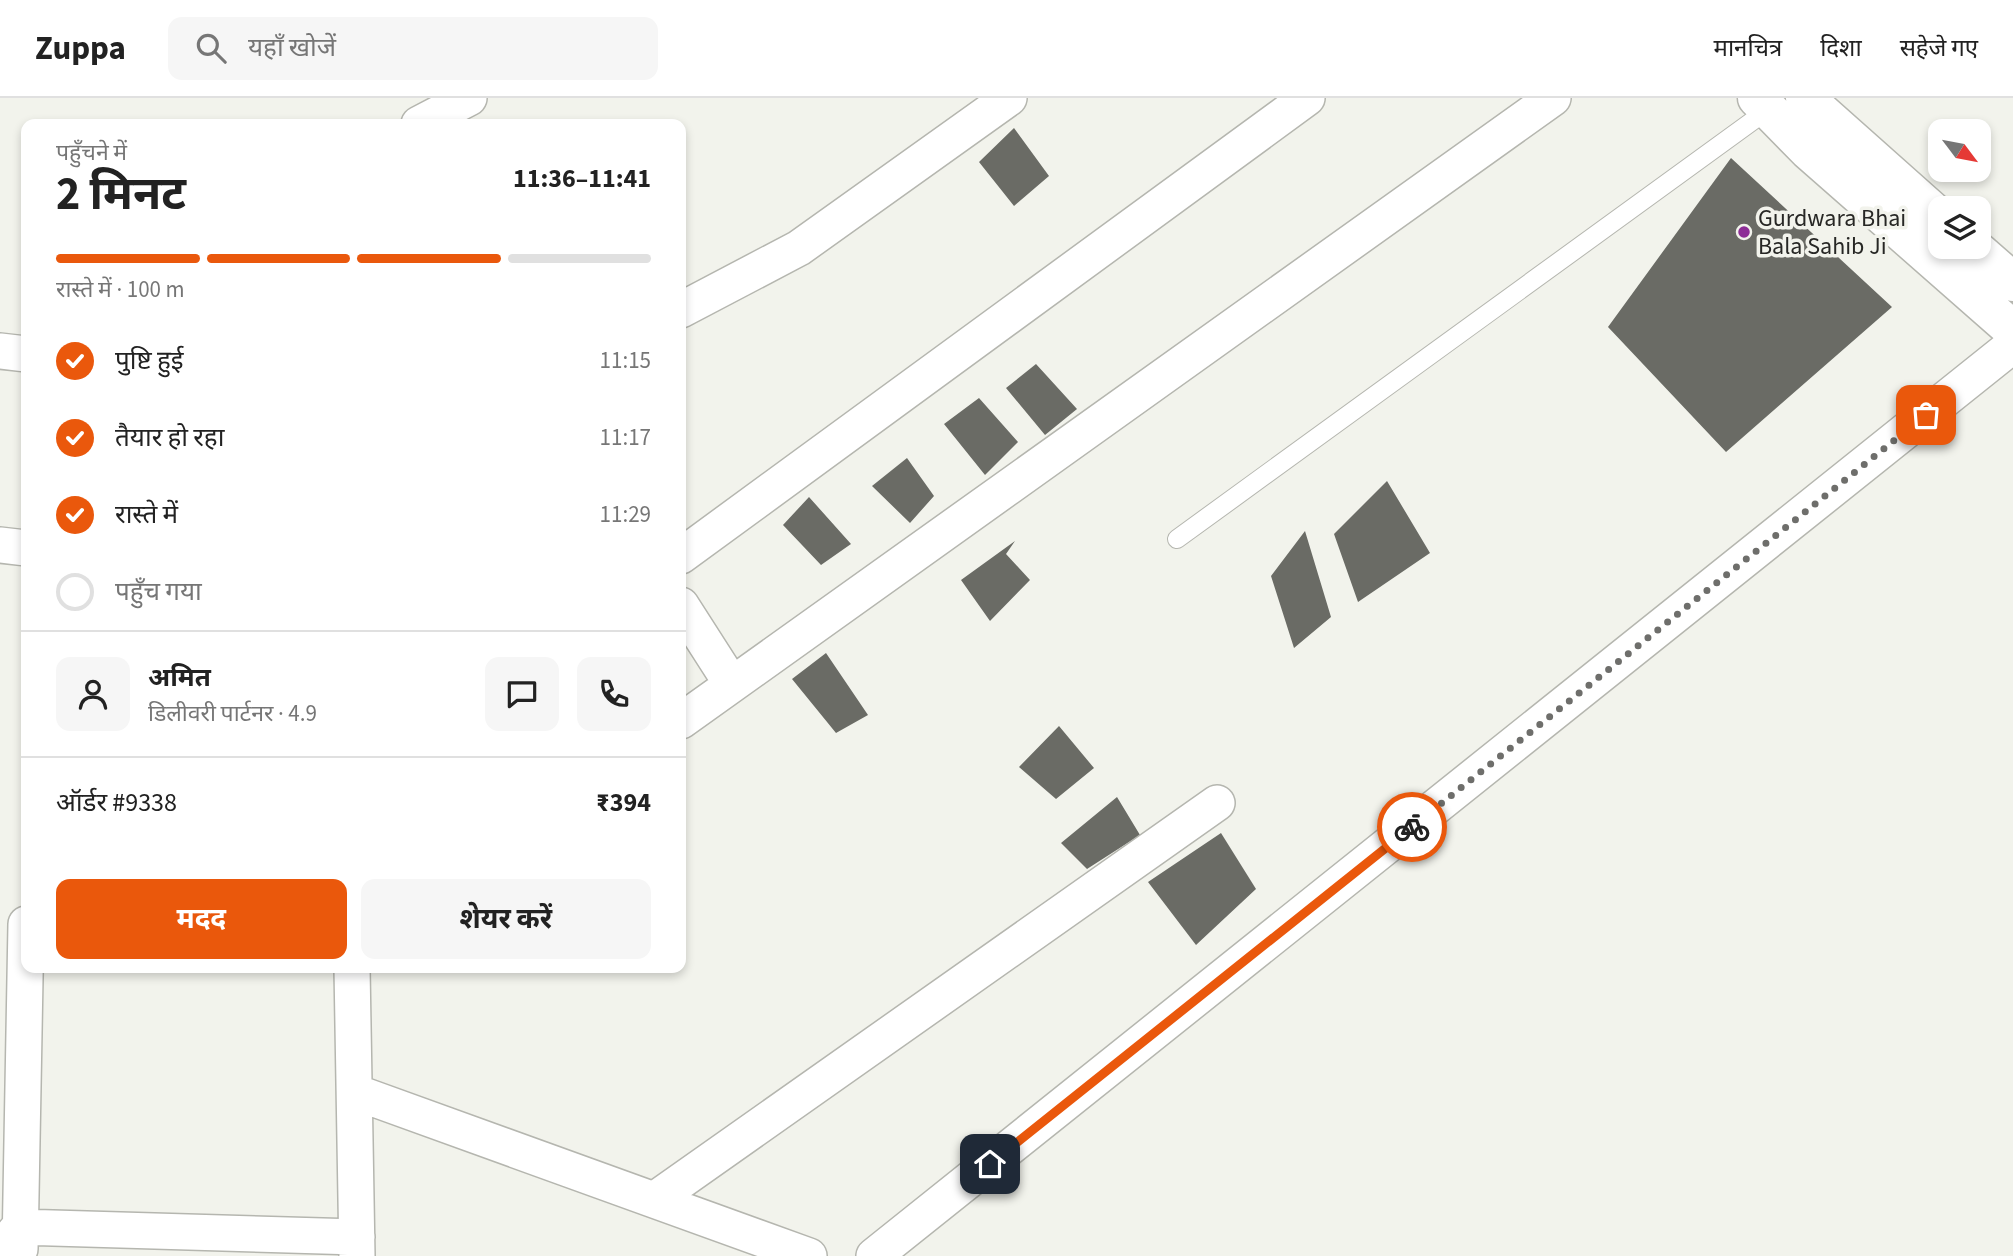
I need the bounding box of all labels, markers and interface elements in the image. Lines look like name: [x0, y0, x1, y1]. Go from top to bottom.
search box: [168, 17, 658, 80]
text: Zuppa: [35, 25, 126, 72]
icon: search: [192, 29, 230, 67]
text: यहाँ खोजें: [248, 29, 336, 66]
text: मानचित्र: [1714, 31, 1782, 66]
text: दिशा: [1820, 31, 1862, 66]
text: सहेजे गए: [1900, 31, 1978, 66]
north arrow: [1928, 119, 1992, 182]
map controls: [1928, 119, 1991, 259]
text: पहुँचने में: [56, 136, 127, 169]
text: 11:36–11:41: [513, 160, 651, 197]
text: 2 मिनट: [56, 162, 186, 227]
button: layers: [1928, 196, 1991, 259]
place label: Gurdwara Bhai Bala Sahib Ji: [1758, 201, 1906, 264]
marker: Gurdwara Bhai Bala Sahib Ji: [1736, 224, 1752, 240]
text: रास्ते में · 100 m: [56, 273, 185, 306]
icon: check: [56, 342, 94, 380]
text: पुष्टि हुई: [115, 342, 183, 379]
text: 11:15: [600, 344, 651, 377]
pin: [1896, 385, 1956, 445]
icon: bag: [1907, 396, 1945, 434]
icon: check: [56, 419, 94, 457]
text: तैयार हो रहा: [115, 419, 224, 456]
text: 11:17: [600, 421, 651, 454]
icon: check: [56, 496, 94, 534]
text: रास्ते में: [115, 496, 178, 533]
text: 11:29: [600, 498, 651, 531]
text: पहुँच गया: [115, 573, 202, 610]
button: person: [56, 657, 130, 731]
button: chat: [485, 657, 559, 731]
button: phone: [577, 657, 651, 731]
text: अमित: [148, 659, 211, 696]
text: डिलीवरी पार्टनर · 4.9: [148, 697, 317, 730]
text: ऑर्डर #9338: [56, 784, 177, 821]
text: ₹394: [596, 784, 651, 821]
courier: [1377, 792, 1447, 862]
icon: bike: [1393, 808, 1431, 846]
button: मदद: [56, 879, 347, 959]
button: शेयर करें: [361, 879, 651, 959]
pin: [960, 1134, 1020, 1194]
icon: home: [971, 1145, 1009, 1183]

